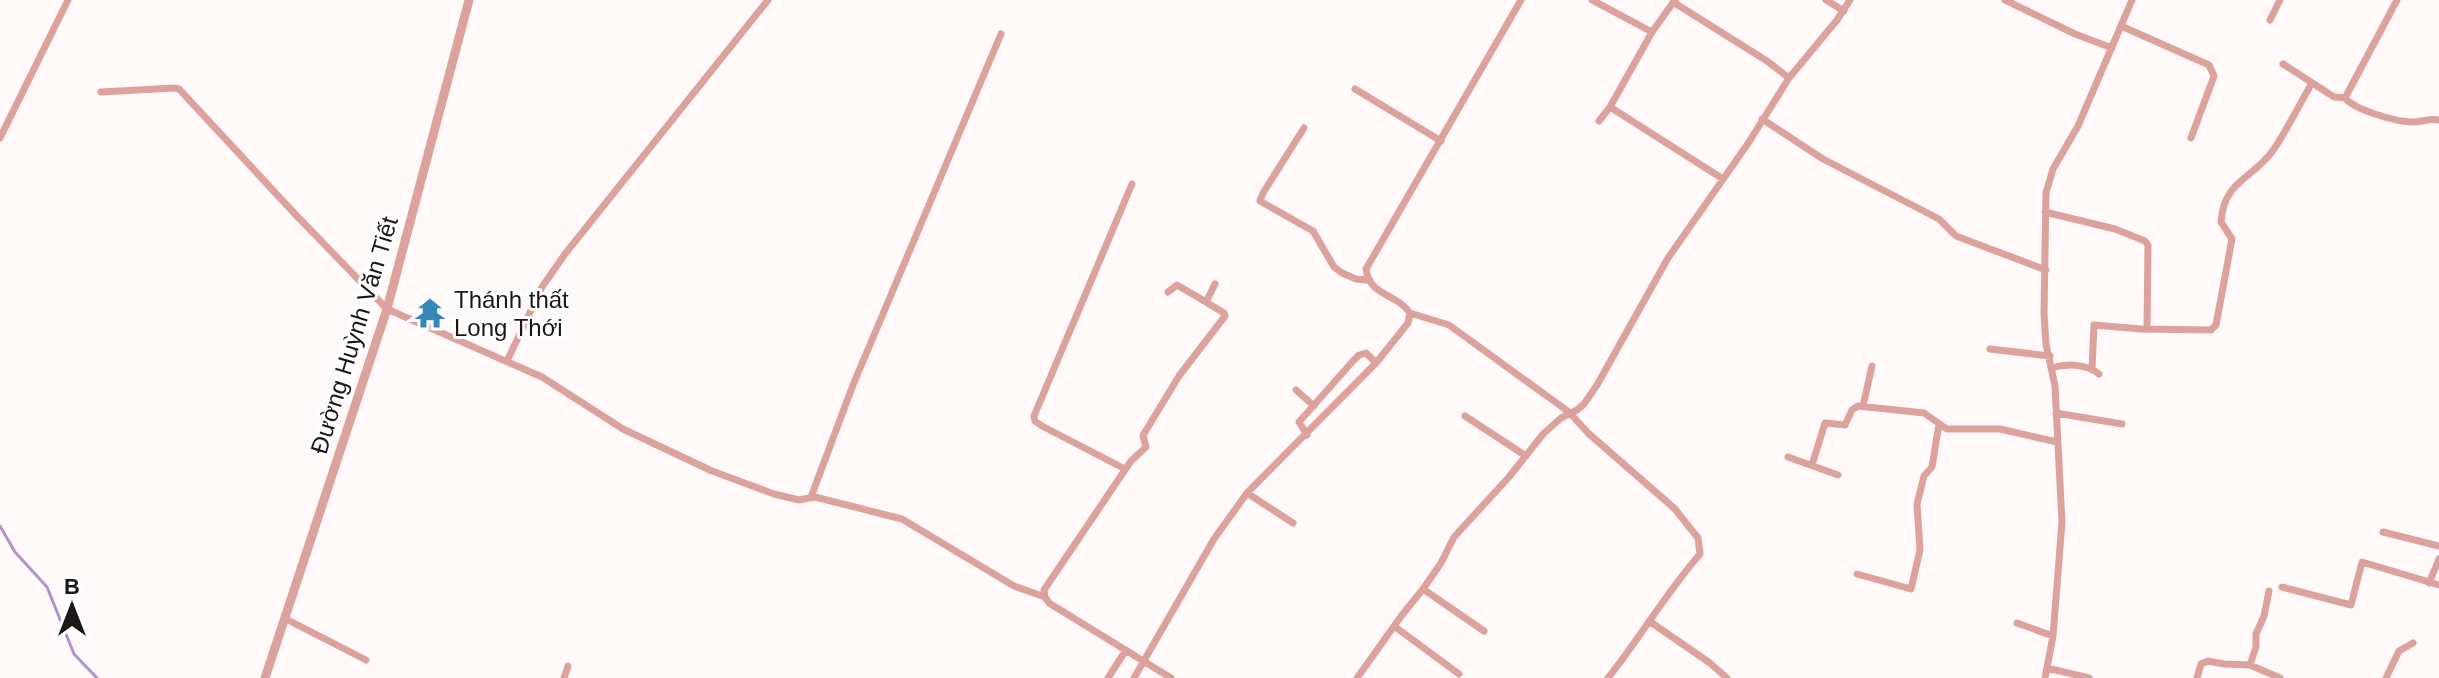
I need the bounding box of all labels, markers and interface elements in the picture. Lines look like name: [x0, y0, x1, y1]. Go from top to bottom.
street label: Đường Huỳnh Văn Tiết: [305, 213, 403, 457]
place label: Thánh thất Long Thới: [454, 286, 569, 341]
temple icon: Thánh thất Long Thới: [413, 296, 447, 330]
north arrow: [32, 566, 112, 646]
text: B: [64, 574, 80, 599]

